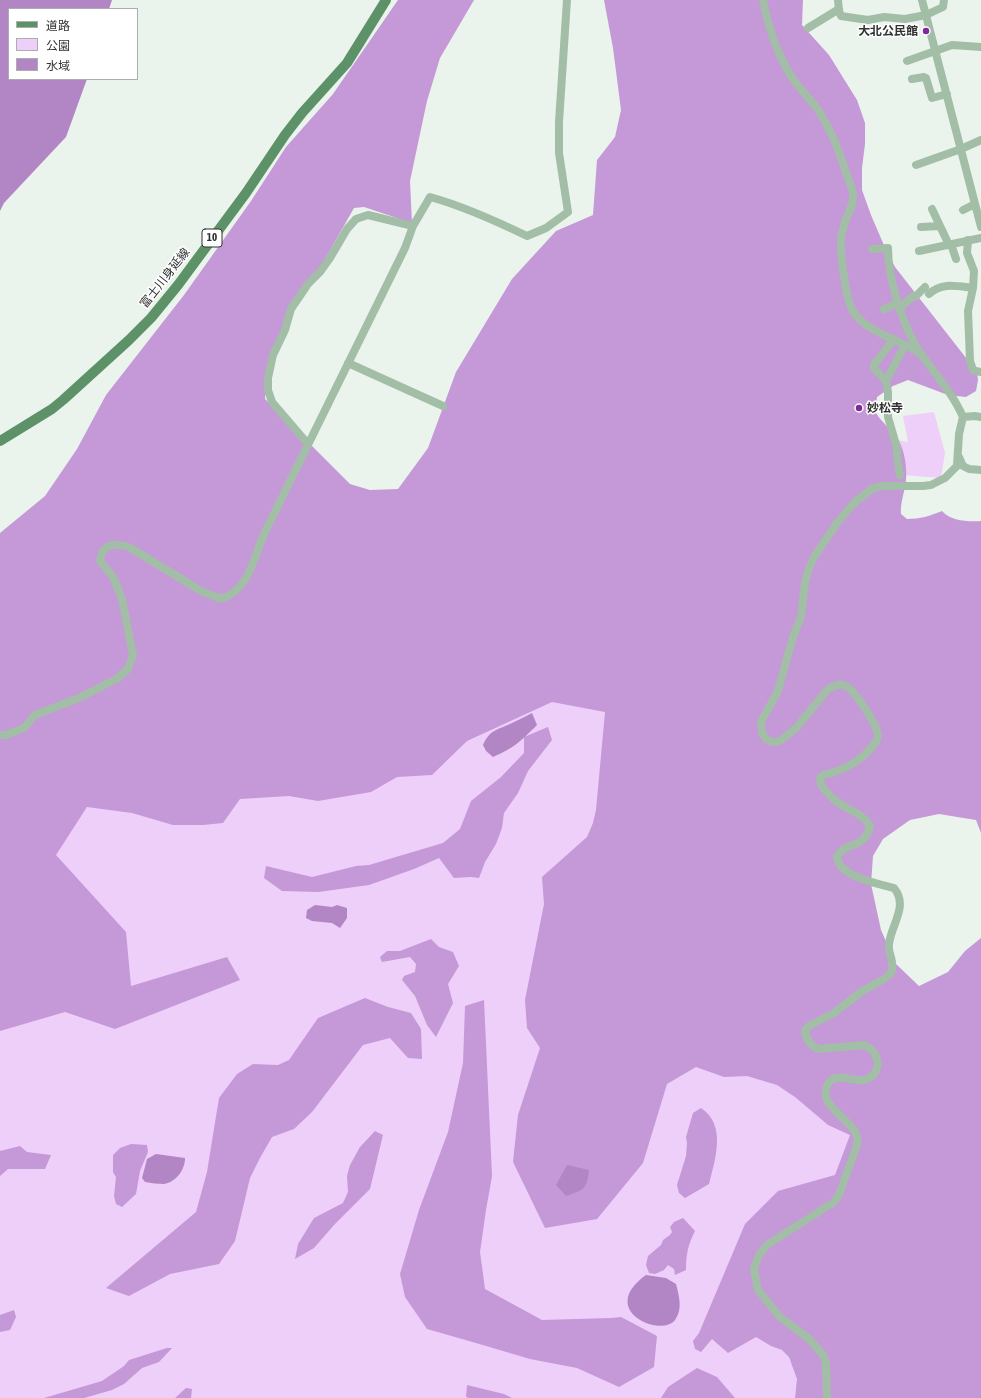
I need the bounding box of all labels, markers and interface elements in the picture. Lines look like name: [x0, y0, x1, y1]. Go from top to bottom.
legend: [8, 8, 138, 80]
text: 道路: [46, 19, 70, 33]
place label: 大北公民館: [858, 24, 918, 38]
marker: 大北公民館: [921, 26, 931, 36]
text: 公園: [46, 39, 70, 53]
text: 水域: [46, 59, 70, 73]
road number: 10: [202, 229, 222, 247]
street label: 富士川身延線: [137, 245, 193, 311]
place label: 妙松寺: [867, 401, 903, 415]
marker: 妙松寺: [854, 403, 864, 413]

